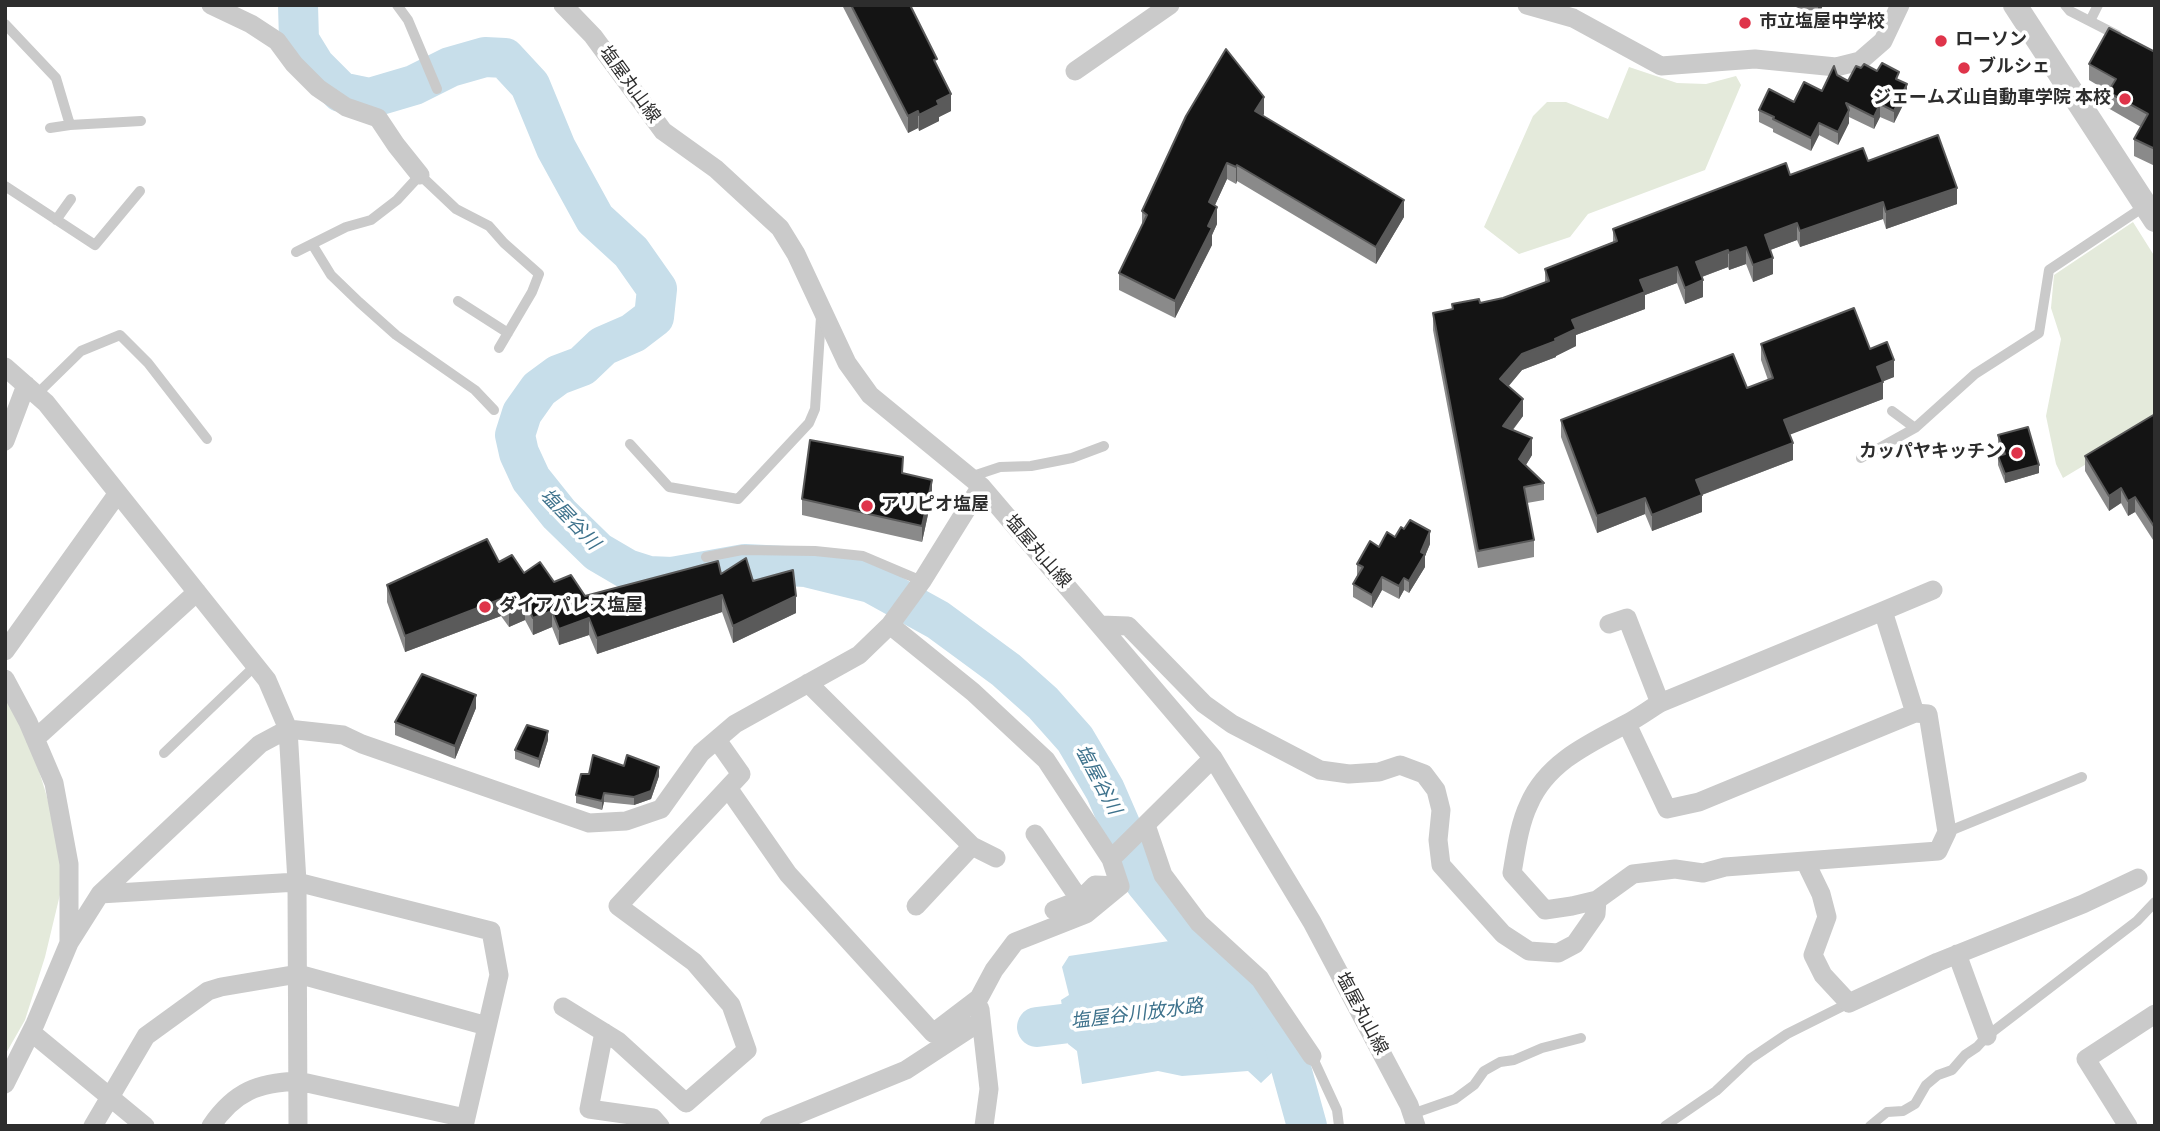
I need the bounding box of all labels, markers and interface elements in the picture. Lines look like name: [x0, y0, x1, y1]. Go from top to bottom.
place label: 市立塩屋中学校: [1759, 12, 1885, 34]
marker: 市立塩屋中学校: [1737, 15, 1753, 31]
place label: ローソン: [1955, 30, 2027, 52]
marker: ローソン: [1933, 33, 1949, 49]
street label: 塩屋丸山線: [594, 42, 664, 128]
place label: ブルシェ: [1978, 57, 2050, 79]
marker: ブルシェ: [1956, 60, 1972, 76]
place label: ジェームズ山自動車学院 本校: [1873, 88, 2111, 110]
marker: ジェームズ山自動車学院 本校: [2117, 91, 2133, 107]
place label: カッパヤキッチン: [1859, 442, 2003, 464]
marker: カッパヤキッチン: [2009, 445, 2025, 461]
water label: 塩屋谷川: [534, 485, 604, 555]
place label: アリピオ塩屋: [881, 495, 989, 517]
marker: アリピオ塩屋: [859, 498, 875, 514]
street label: 塩屋丸山線: [999, 511, 1075, 593]
place label: ダイアパレス塩屋: [499, 596, 643, 618]
marker: ダイアパレス塩屋: [477, 599, 493, 615]
water label: 塩屋谷川: [1069, 741, 1125, 819]
street label: 塩屋丸山線: [1330, 969, 1392, 1059]
water label: 塩屋谷川放水路: [1070, 996, 1204, 1034]

